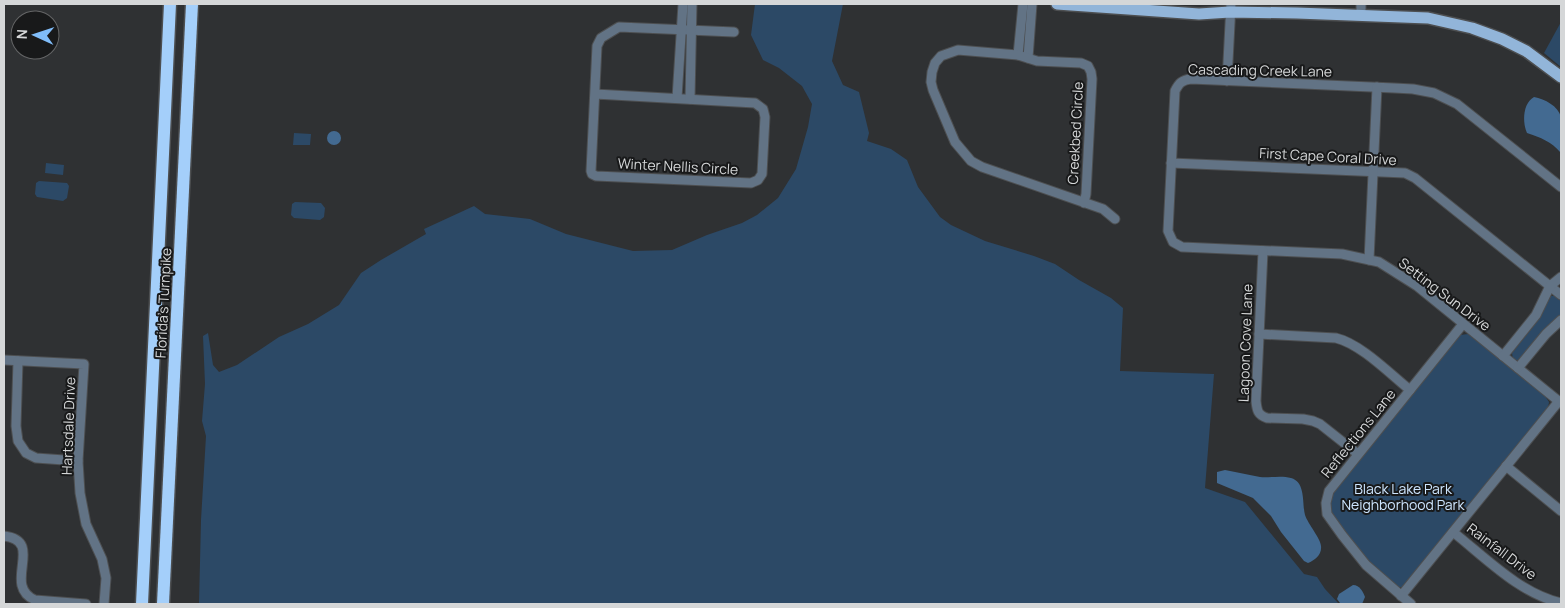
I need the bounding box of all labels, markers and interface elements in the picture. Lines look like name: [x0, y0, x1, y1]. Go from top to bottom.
north arrow: [10, 10, 60, 60]
text: N: [12, 29, 31, 40]
street label: Cascading Creek Lane: [1188, 59, 1332, 81]
street label: Creekbed Circle: [1063, 81, 1087, 185]
street label: First Cape Coral Drive: [1259, 143, 1397, 169]
street label: Winter Nellis Circle: [617, 153, 739, 179]
street label: Florida's Turnpike: [151, 247, 175, 359]
street label: Setting Sun Drive: [1395, 253, 1495, 335]
street label: Lagoon Cove Lane: [1233, 284, 1257, 402]
street label: Hartsdale Drive: [57, 376, 79, 476]
street label: Reflections Lane: [1316, 385, 1400, 481]
park label: Black Lake Park Neighborhood Park: [1341, 479, 1466, 514]
street label: Rainfall Drive: [1463, 518, 1541, 584]

